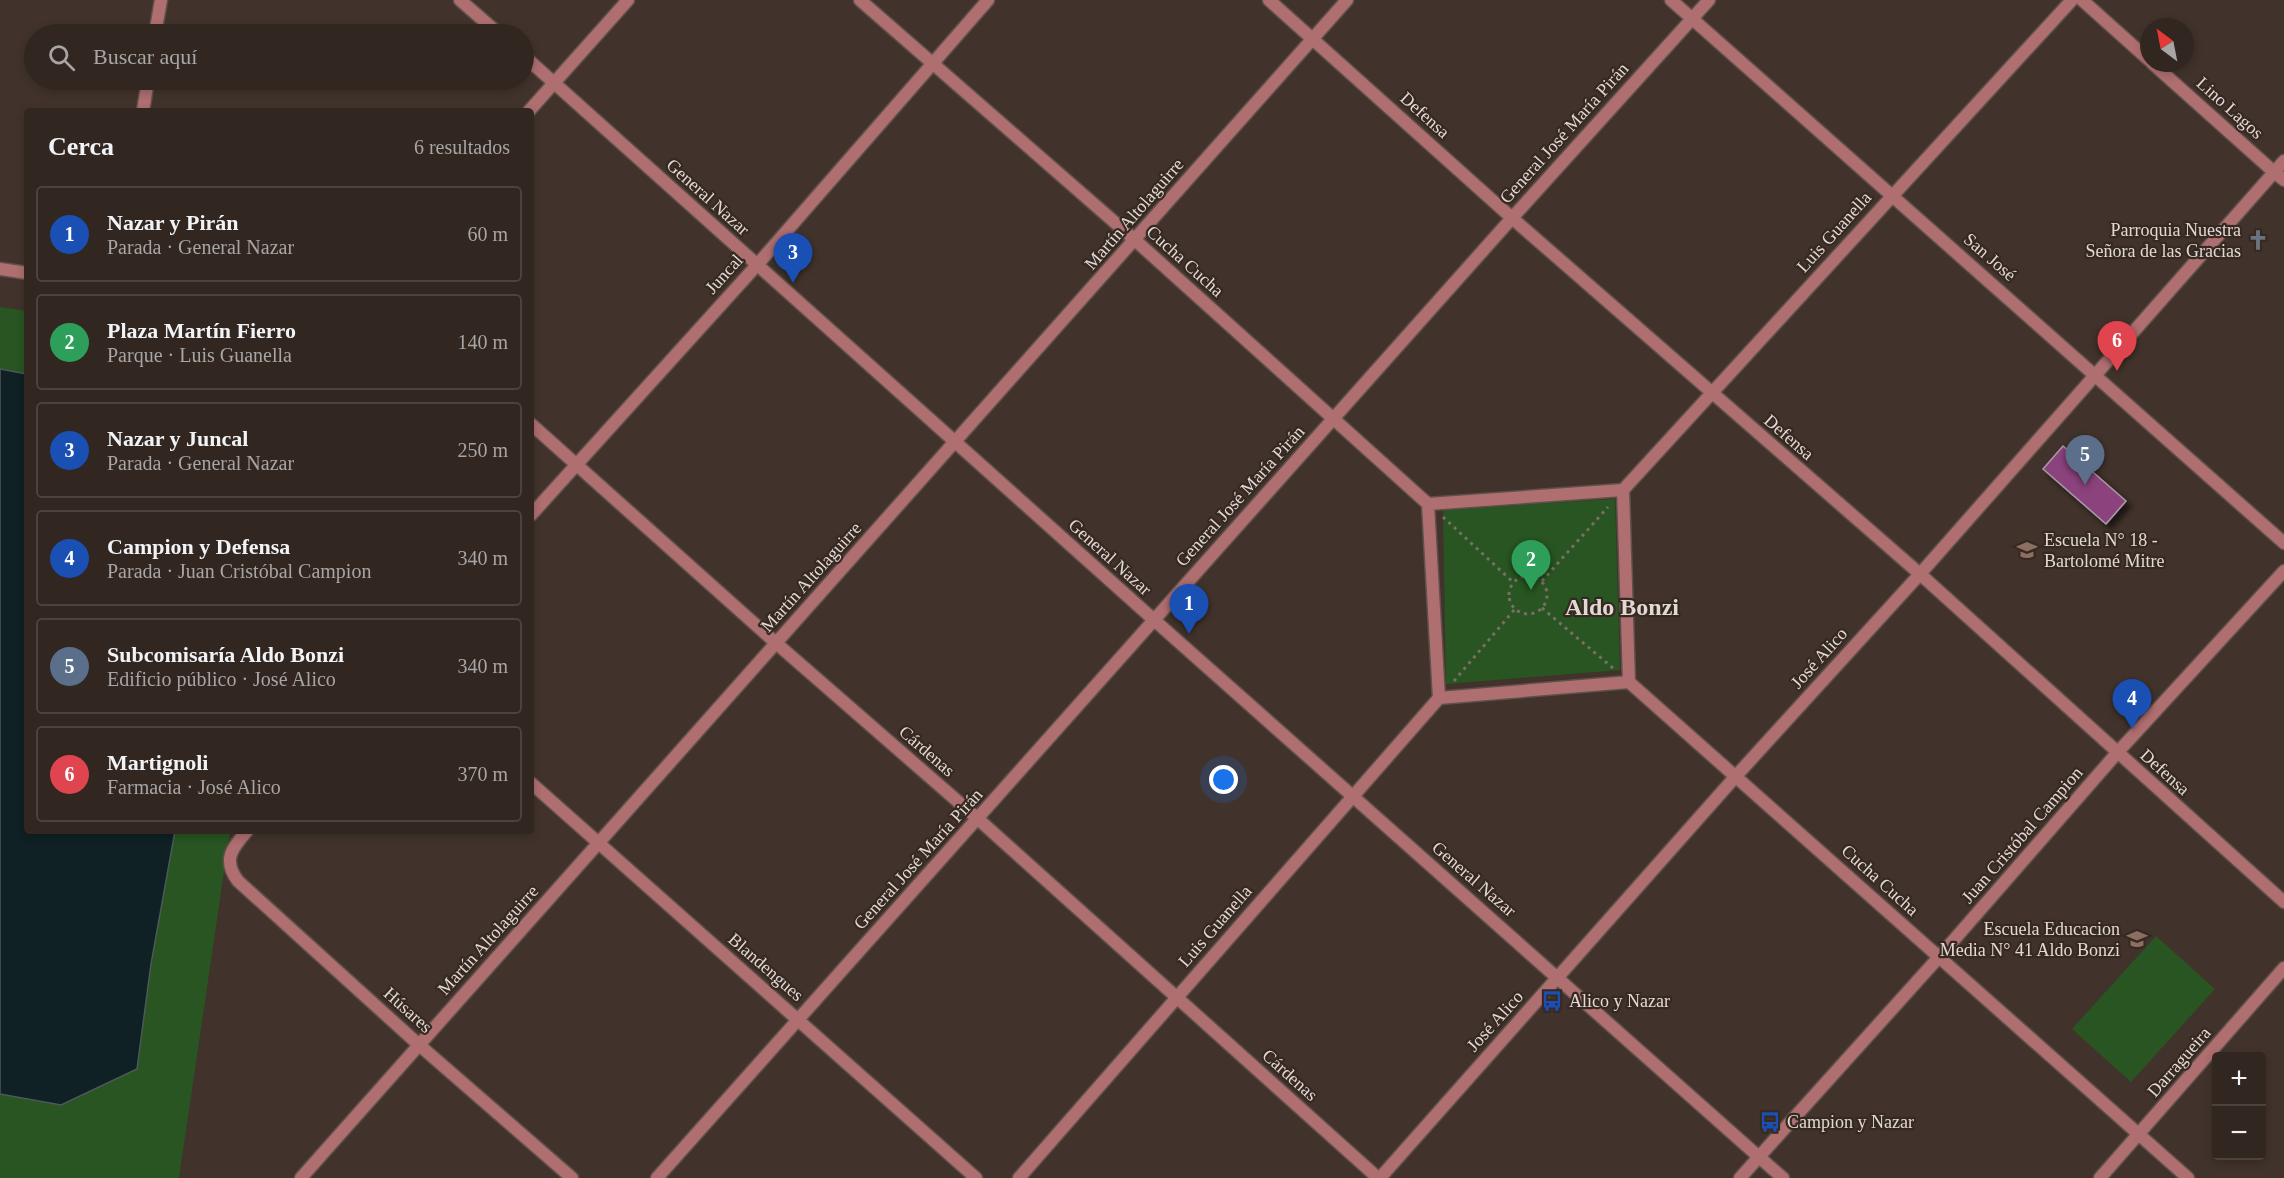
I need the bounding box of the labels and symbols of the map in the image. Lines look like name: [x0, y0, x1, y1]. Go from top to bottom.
north arrow: [2140, 18, 2194, 72]
street label: General José María Pirán: [1496, 59, 1632, 207]
street label: Lino Lagos: [2193, 73, 2267, 143]
street label: Defensa: [1396, 88, 1454, 142]
street label: Martín Altolaguirre: [1080, 154, 1188, 274]
street label: General Nazar: [663, 155, 753, 239]
street label: Luis Guanella: [1793, 188, 1875, 276]
place label: Parroquia Nuestra Señora de las Gracias: [2086, 220, 2241, 261]
street label: Cucha Cucha: [1142, 221, 1228, 301]
church icon: Parroquia Nuestra Señora de las Gracias: [2246, 228, 2270, 252]
street label: San José: [1960, 229, 2020, 285]
pin: 3: [774, 234, 812, 283]
street label: Juncal: [701, 250, 747, 298]
pin: 6: [2098, 322, 2136, 371]
street label: Defensa: [1760, 410, 1818, 464]
street label: General José María Pirán: [1172, 422, 1308, 570]
pin: 5: [2066, 436, 2104, 485]
street label: General Nazar: [1065, 515, 1155, 599]
street label: Martín Altolaguirre: [757, 518, 865, 636]
place label: Escuela N° 18 - Bartolomé Mitre: [2044, 530, 2164, 571]
school or university icon: Escuela N° 18 - Bartolomé Mitre: [2015, 538, 2039, 562]
pin: 2: [1512, 540, 1550, 590]
pin: 1: [1170, 584, 1208, 634]
district label: Aldo Bonzi: [1565, 594, 1679, 620]
street label: José Alico: [1787, 624, 1851, 692]
pin: 4: [2112, 680, 2152, 729]
street label: Cárdenas: [895, 721, 959, 781]
street label: Defensa: [2136, 745, 2194, 799]
street label: Juan Cristóbal Campion: [1957, 763, 2087, 907]
your location: [1209, 765, 1238, 794]
street label: General José María Pirán: [850, 785, 986, 933]
street label: General Nazar: [1428, 837, 1520, 921]
street label: Cucha Cucha: [1837, 840, 1923, 920]
street label: Martín Altolaguirre: [434, 881, 542, 999]
street label: Luis Guanella: [1174, 881, 1256, 971]
place label: Escuela Educacion Media N° 41 Aldo Bonzi: [1940, 919, 2120, 960]
school or university icon: Escuela Educacion Media N° 41 Aldo Bonzi: [2125, 927, 2149, 951]
street label: Blandengues: [724, 929, 808, 1005]
street label: Húsares: [380, 983, 436, 1037]
street label: José Alico: [1463, 987, 1527, 1055]
bus stop icon: Alico y Nazar: [1540, 989, 1564, 1013]
place label: Alico y Nazar: [1569, 991, 1670, 1011]
street label: Darragueira: [2143, 1023, 2215, 1101]
street label: Cárdenas: [1258, 1045, 1322, 1105]
bus stop icon: Campion y Nazar: [1758, 1110, 1782, 1134]
place label: Campion y Nazar: [1787, 1112, 1914, 1132]

